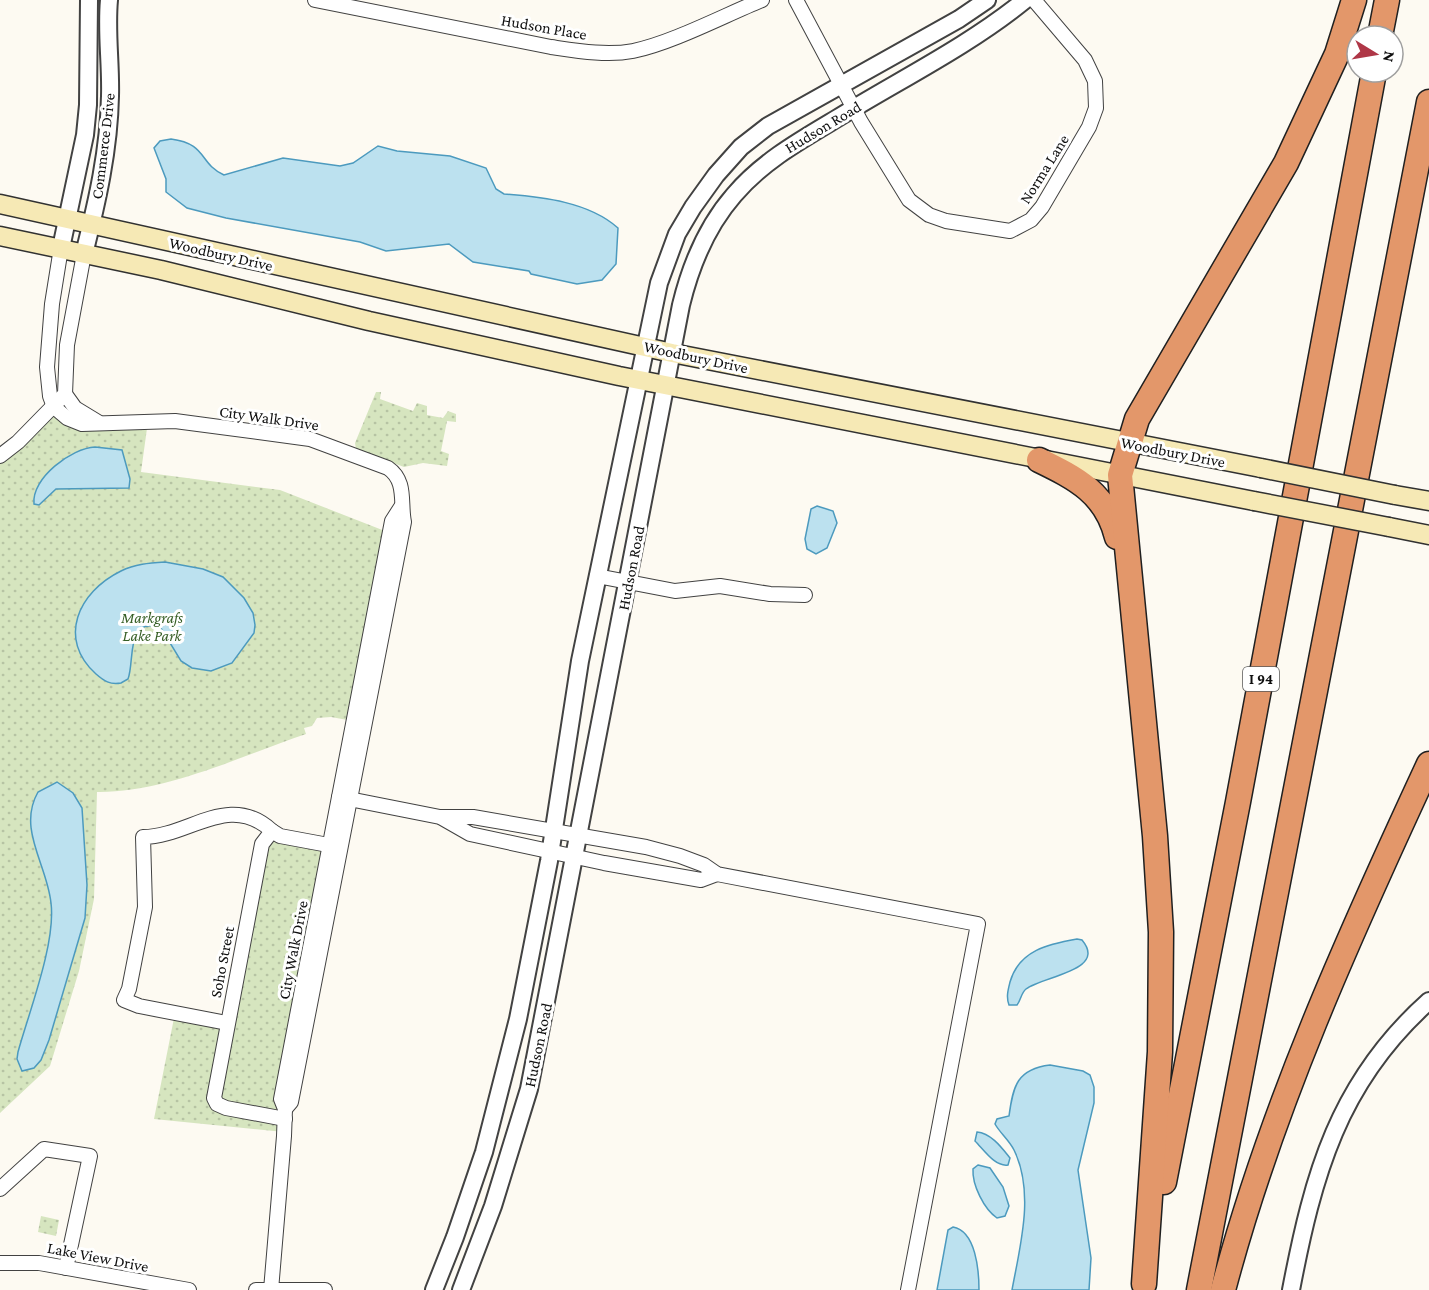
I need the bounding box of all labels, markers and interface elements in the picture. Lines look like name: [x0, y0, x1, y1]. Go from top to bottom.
street label: Hudson Place: [500, 11, 588, 43]
north arrow: [1345, 24, 1405, 84]
text: N: [1380, 50, 1399, 64]
street label: Commerce Drive: [88, 92, 118, 200]
street label: Hudson Road: [782, 97, 865, 156]
street label: Norma Lane: [1016, 131, 1072, 207]
street label: Woodbury Drive: [167, 234, 275, 275]
street label: Woodbury Drive: [642, 338, 750, 377]
street label: City Walk Drive: [218, 403, 320, 434]
street label: Woodbury Drive: [1119, 434, 1227, 471]
street label: Hudson Road: [614, 524, 648, 612]
park label: Markgrafs Lake Park: [120, 609, 183, 644]
road number: I 94: [1243, 667, 1279, 691]
street label: City Walk Drive: [275, 899, 312, 1001]
street label: Soho Street: [207, 924, 237, 999]
street label: Hudson Road: [521, 1001, 555, 1089]
street label: Lake View Drive: [46, 1239, 150, 1275]

